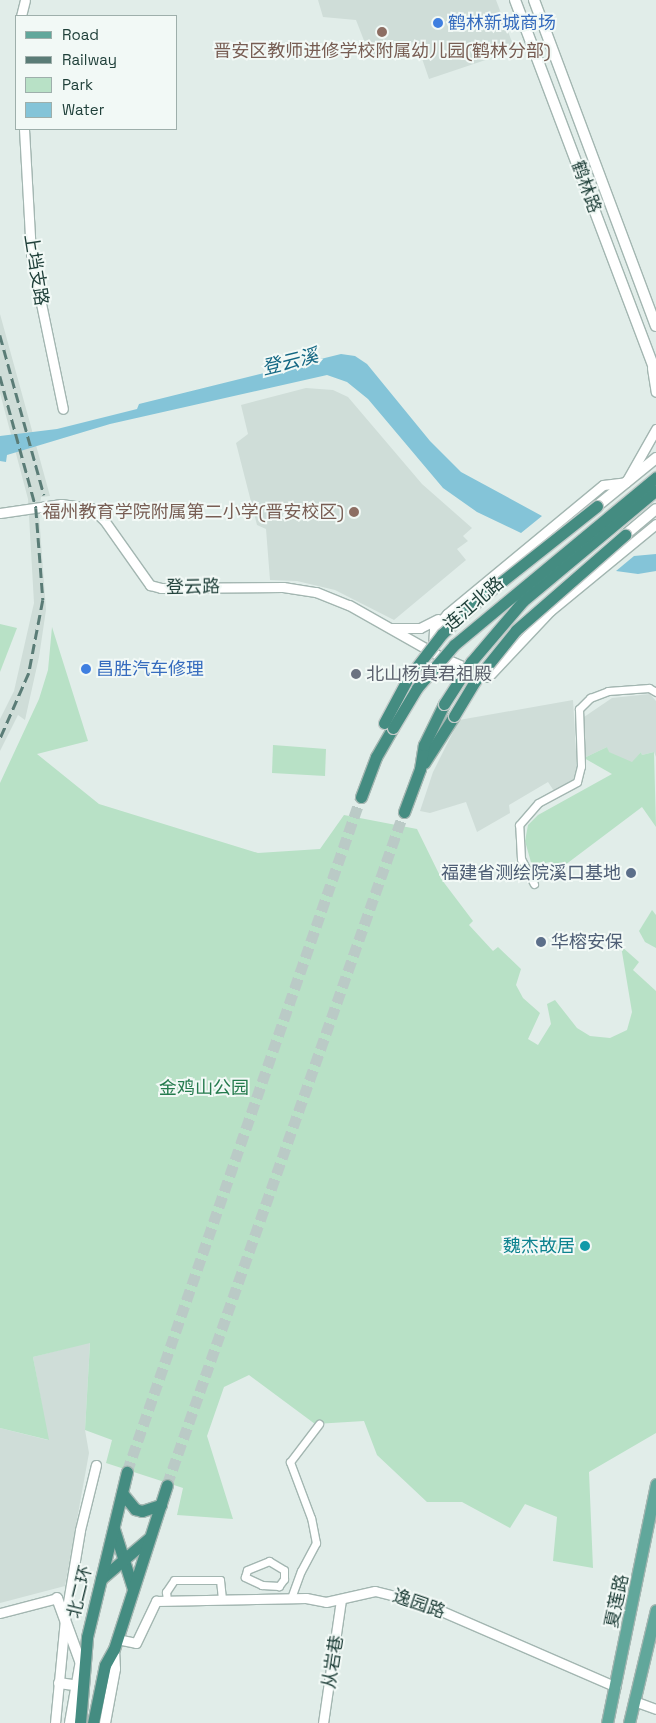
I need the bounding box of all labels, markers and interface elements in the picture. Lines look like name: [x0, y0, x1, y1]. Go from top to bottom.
place label: 鹤林新城商场: [448, 12, 556, 34]
legend: [15, 15, 178, 130]
marker: 鹤林新城商场: [432, 17, 444, 29]
text: Road: [62, 25, 99, 44]
marker: 晋安区教师进修学校附属幼儿园(鹤林分部): [376, 26, 388, 38]
place label: 晋安区教师进修学校附属幼儿园(鹤林分部): [213, 40, 551, 62]
text: Railway: [62, 50, 117, 69]
text: Park: [62, 75, 93, 94]
text: Water: [62, 100, 104, 119]
street label: 鹤林路: [567, 158, 605, 216]
street label: 上垱支路: [20, 233, 52, 307]
water label: 登云溪: [260, 344, 320, 380]
place label: 福州教育学院附属第二小学(晋安校区): [42, 501, 344, 523]
marker: 福州教育学院附属第二小学(晋安校区): [348, 506, 360, 518]
street label: 连江北路: [440, 572, 508, 636]
street label: 登云路: [166, 576, 220, 598]
place label: 昌胜汽车修理: [96, 658, 204, 680]
marker: 昌胜汽车修理: [80, 663, 92, 675]
place label: 北山杨真君祖殿: [366, 663, 492, 685]
marker: 北山杨真君祖殿: [350, 668, 362, 680]
place label: 福建省测绘院溪口基地: [441, 862, 621, 884]
marker: 福建省测绘院溪口基地: [625, 867, 637, 879]
place label: 华榕安保: [551, 931, 623, 953]
marker: 华榕安保: [535, 936, 547, 948]
park label: 金鸡山公园: [159, 1077, 249, 1099]
place label: 魏杰故居: [503, 1235, 575, 1257]
marker: 魏杰故居: [579, 1240, 591, 1252]
street label: 北二环: [63, 1563, 97, 1621]
street label: 夏莲路: [601, 1572, 633, 1630]
street label: 逸园路: [390, 1585, 448, 1623]
street label: 从岩巷: [318, 1634, 348, 1690]

